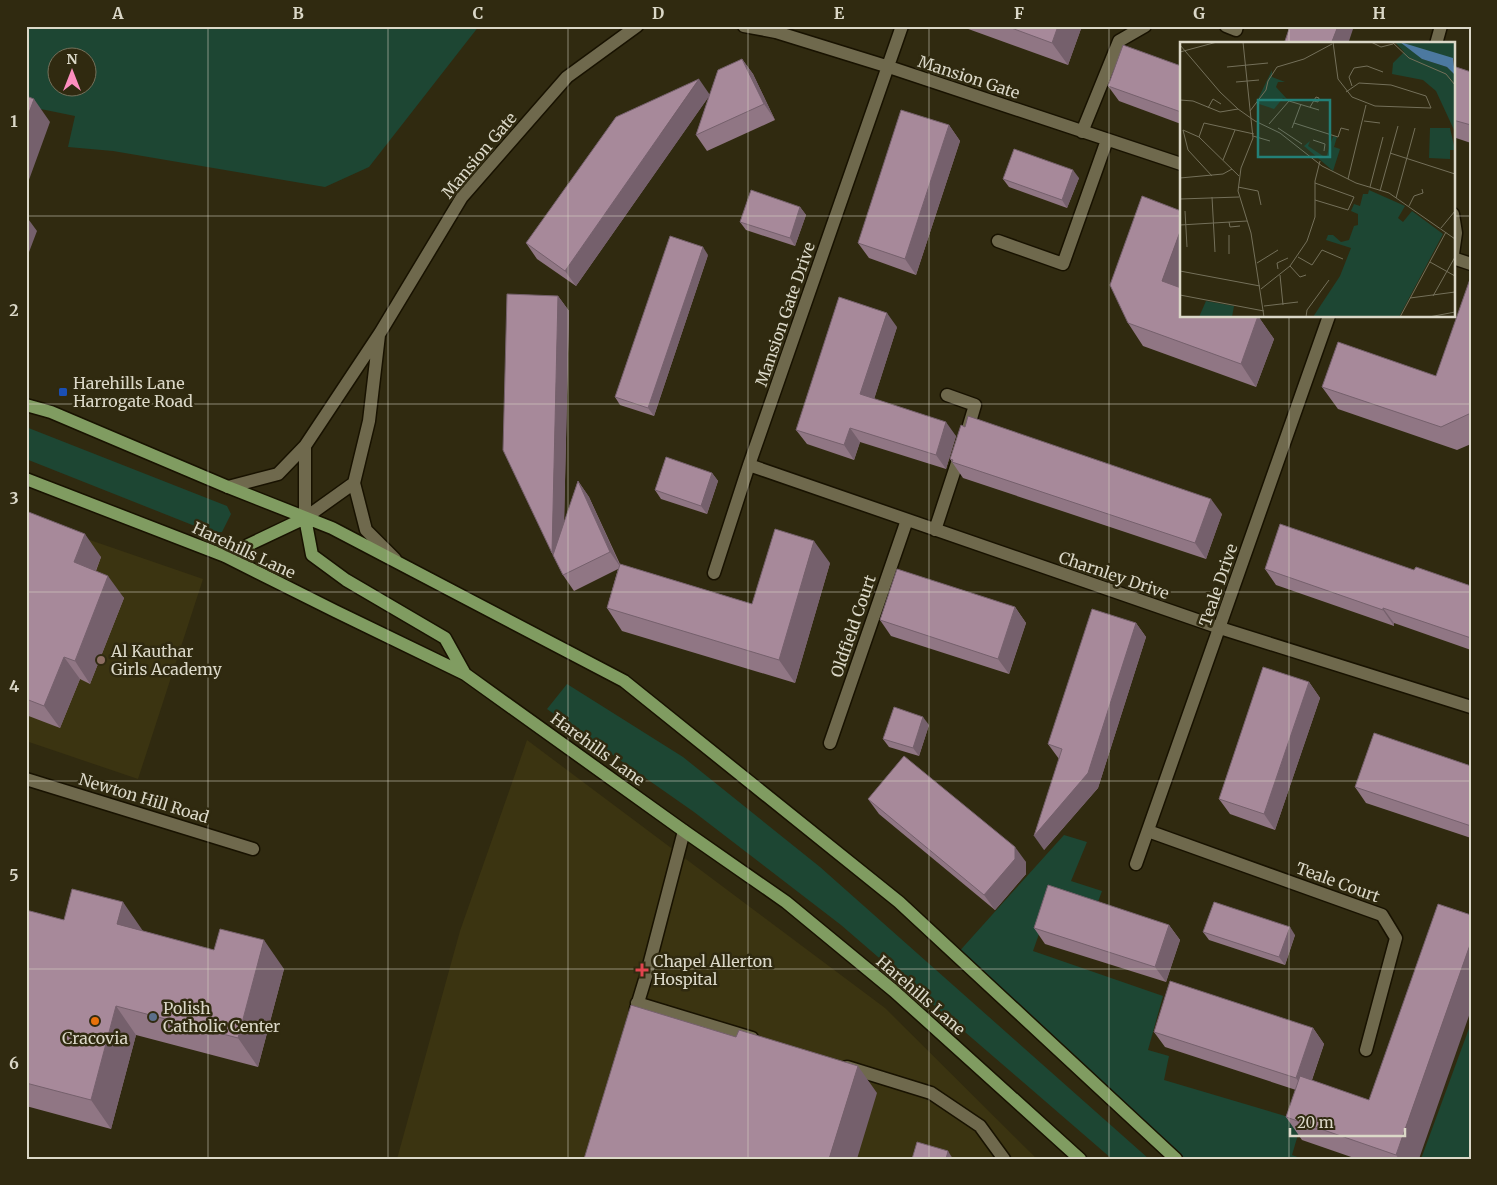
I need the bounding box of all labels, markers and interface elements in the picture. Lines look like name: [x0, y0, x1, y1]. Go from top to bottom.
text: A: [111, 3, 124, 23]
text: B: [292, 3, 304, 23]
text: C: [473, 3, 483, 23]
text: D: [652, 3, 664, 23]
text: E: [834, 3, 845, 23]
text: F: [1014, 3, 1024, 23]
text: G: [1193, 3, 1205, 23]
text: H: [1372, 3, 1386, 23]
inset map: [1180, 42, 1454, 318]
north arrow: [48, 48, 98, 98]
text: N: [66, 50, 78, 68]
street label: Mansion Gate: [916, 51, 1022, 103]
street label: Mansion Gate: [437, 108, 521, 202]
text: 1: [10, 111, 18, 131]
street label: Mansion Gate Drive: [751, 239, 819, 389]
text: 2: [9, 300, 19, 320]
place label: Harehills Lane Harrogate Road: [73, 373, 193, 411]
marker: Harehills Lane Harrogate Road: [57, 386, 69, 398]
text: 3: [9, 488, 19, 508]
street label: Harehills Lane: [189, 517, 299, 583]
street label: Teale Drive: [1194, 541, 1242, 629]
street label: Charnley Drive: [1056, 547, 1172, 603]
street label: Oldfield Court: [826, 571, 880, 680]
place label: Al Kauthar Girls Academy: [110, 641, 222, 679]
marker: Al Kauthar Girls Academy: [95, 654, 107, 666]
text: 4: [9, 676, 19, 696]
street label: Harehills Lane: [547, 708, 649, 790]
street label: Newton Hill Road: [77, 769, 212, 827]
street label: Teale Court: [1293, 858, 1383, 907]
text: 5: [9, 865, 19, 885]
place label: Chapel Allerton Hospital: [653, 951, 773, 989]
street label: Harehills Lane: [872, 951, 970, 1039]
marker: Chapel Allerton Hospital: [635, 963, 649, 977]
place label: Polish Catholic Center: [163, 998, 280, 1036]
marker: Polish Catholic Center: [147, 1011, 159, 1023]
marker: Cracovia: [89, 1015, 101, 1027]
place label: Cracovia: [62, 1028, 128, 1048]
text: 6: [9, 1053, 19, 1073]
scale bar: [1290, 1105, 1404, 1137]
text: 20 m: [1297, 1113, 1334, 1132]

